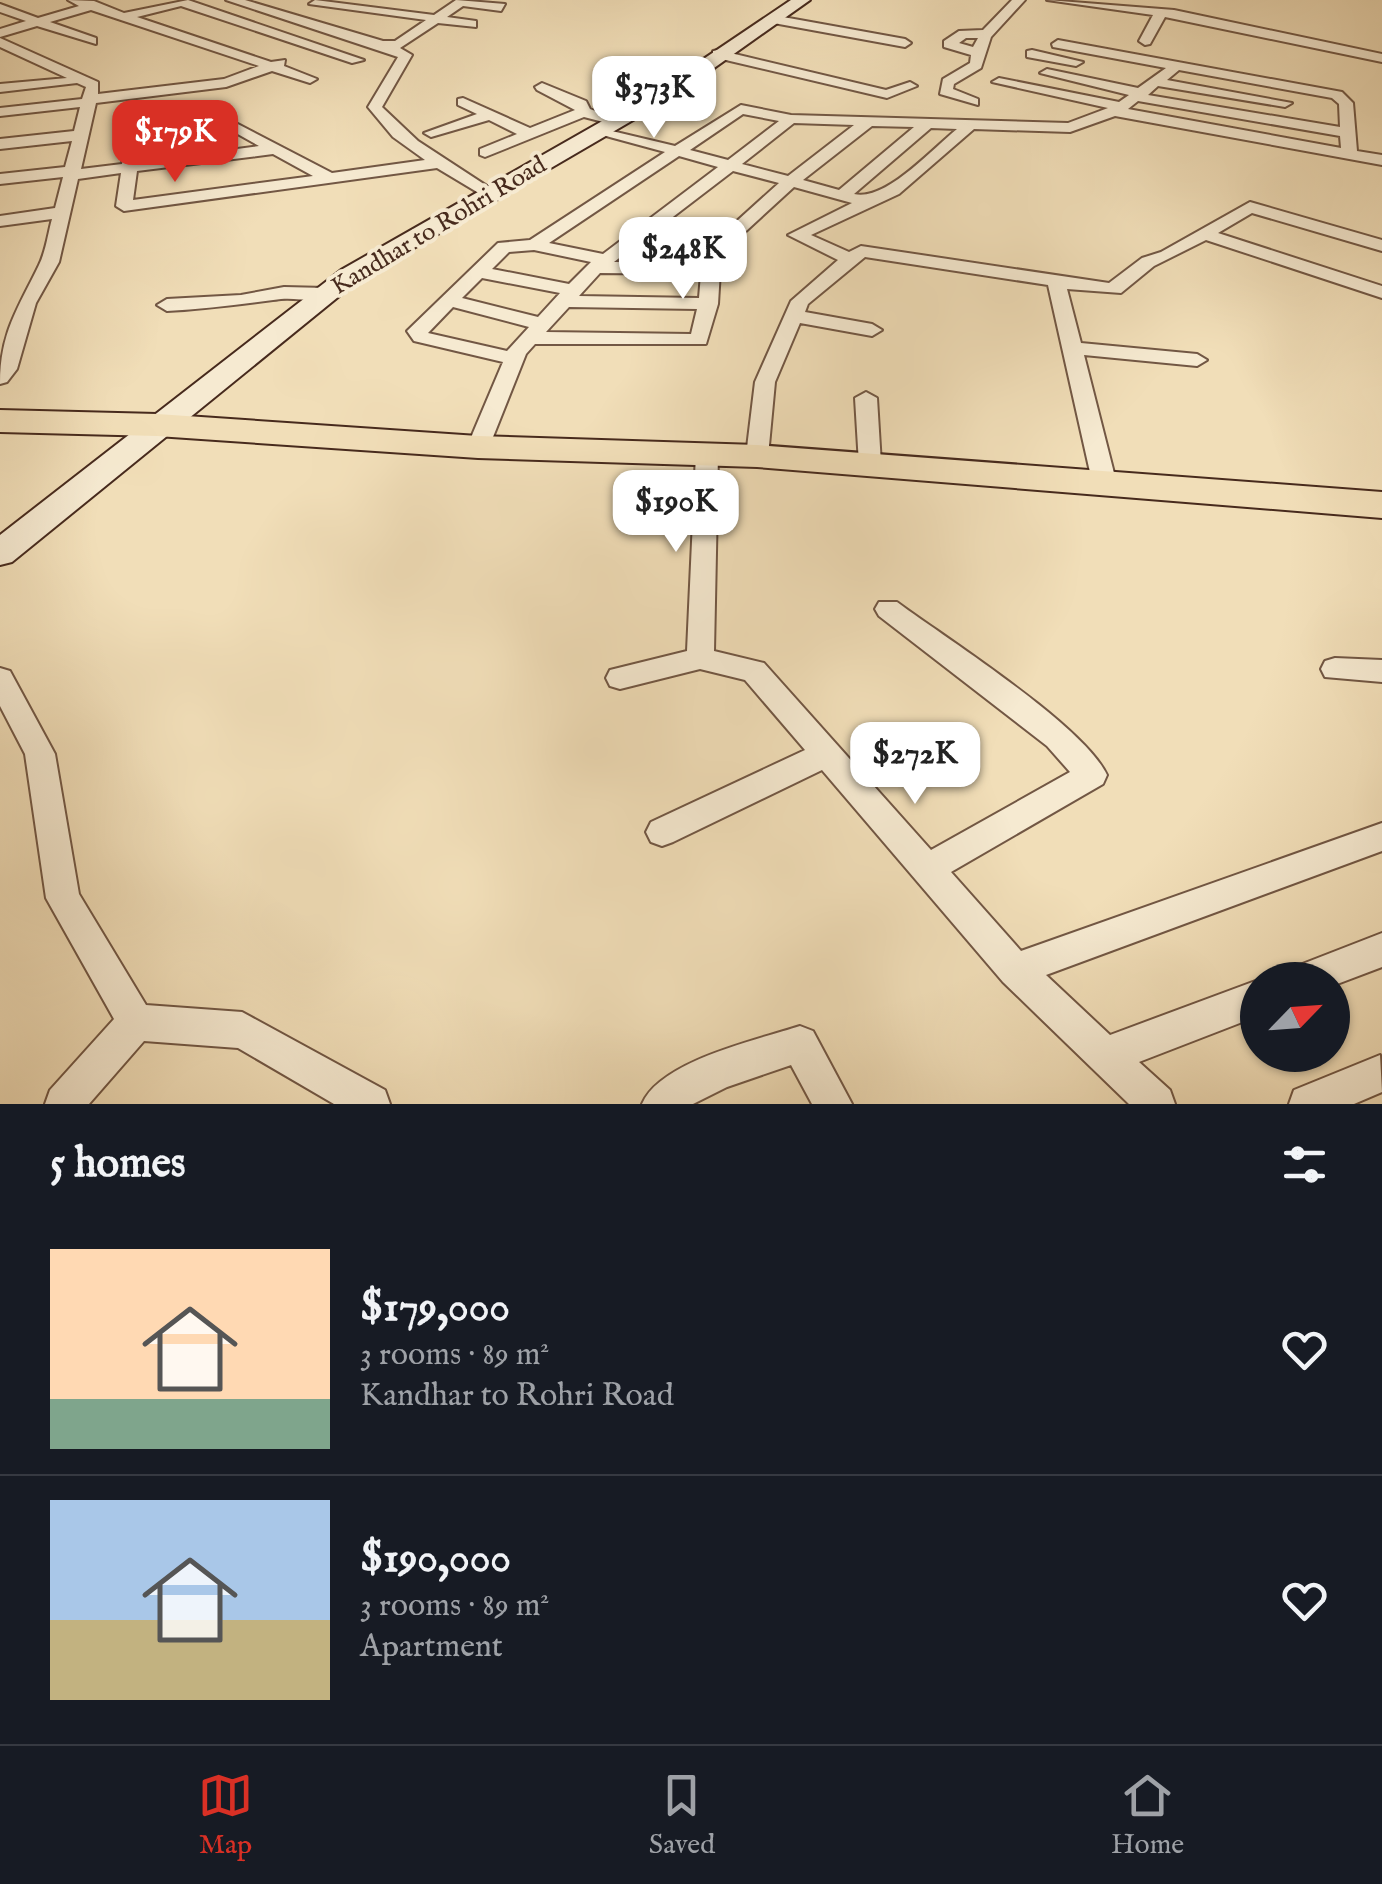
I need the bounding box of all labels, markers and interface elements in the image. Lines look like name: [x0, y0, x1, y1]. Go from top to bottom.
pin: $373K: [584, 56, 724, 141]
text: $373K: [614, 68, 694, 109]
pin: $179K: [105, 100, 245, 185]
text: $179K: [134, 112, 216, 153]
street label: Kandhar to Rohri Road: [326, 149, 553, 303]
pin: $248K: [613, 217, 753, 302]
text: $248K: [641, 229, 725, 270]
pin: $190K: [606, 470, 746, 555]
text: $190K: [635, 482, 717, 523]
pin: $272K: [845, 722, 985, 807]
text: $272K: [872, 734, 958, 775]
north arrow: [1240, 962, 1350, 1072]
map controls: [1240, 962, 1350, 1072]
icon: filters: [1277, 1137, 1332, 1192]
text: 5 homes: [50, 1138, 186, 1191]
text: $179,000: [360, 1282, 510, 1335]
icon: home: [130, 1289, 250, 1409]
icon: heart: [1277, 1322, 1332, 1377]
text: 3 rooms · 89 m²: [360, 1335, 549, 1376]
text: Kandhar to Rohri Road: [360, 1376, 674, 1417]
text: $190,000: [360, 1533, 511, 1586]
icon: home: [130, 1540, 250, 1660]
icon: heart: [1277, 1573, 1332, 1628]
text: 3 rooms · 89 m²: [360, 1586, 549, 1627]
text: Apartment: [360, 1627, 503, 1668]
tab: Map: [198, 1768, 253, 1863]
tab: Saved: [649, 1768, 715, 1863]
tab: Home: [1111, 1768, 1184, 1863]

